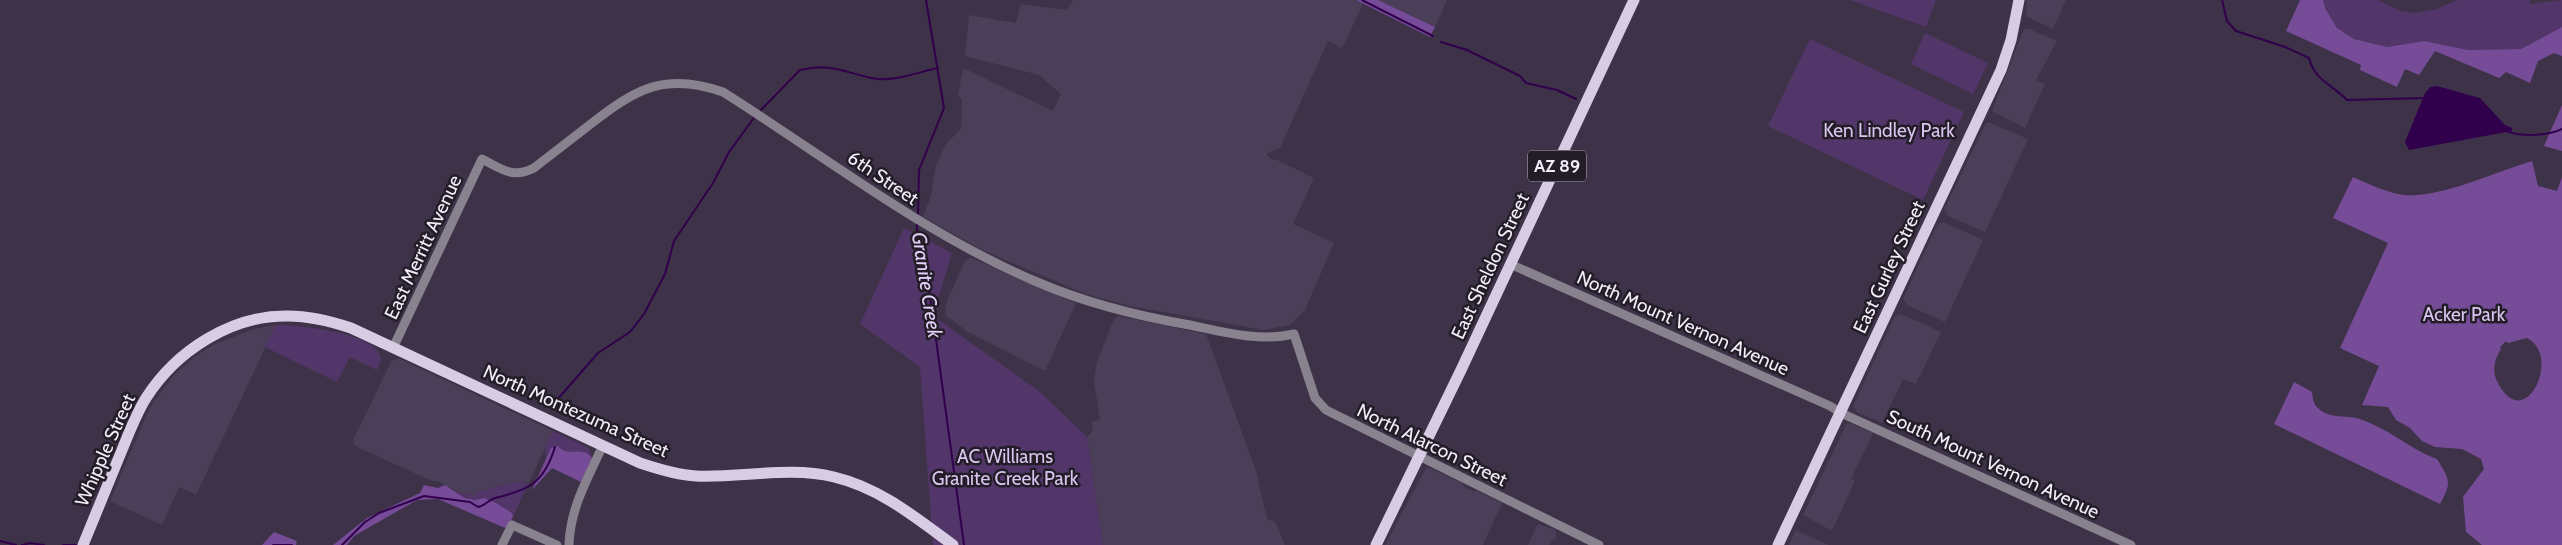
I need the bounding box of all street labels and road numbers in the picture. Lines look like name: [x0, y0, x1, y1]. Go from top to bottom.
street label: 6th Street: [843, 146, 923, 210]
road number: AZ 89: [1528, 150, 1586, 182]
street label: East Merritt Avenue: [380, 171, 467, 323]
street label: East Sheldon Street: [1446, 189, 1534, 343]
street label: East Gurley Street: [1848, 197, 1930, 337]
street label: North Mount Vernon Avenue: [1573, 266, 1793, 380]
street label: North Montezuma Street: [480, 360, 673, 463]
street label: Whipple Street: [70, 390, 140, 510]
street label: North Alarcon Street: [1353, 399, 1511, 492]
street label: South Mount Vernon Avenue: [1883, 405, 2103, 523]

